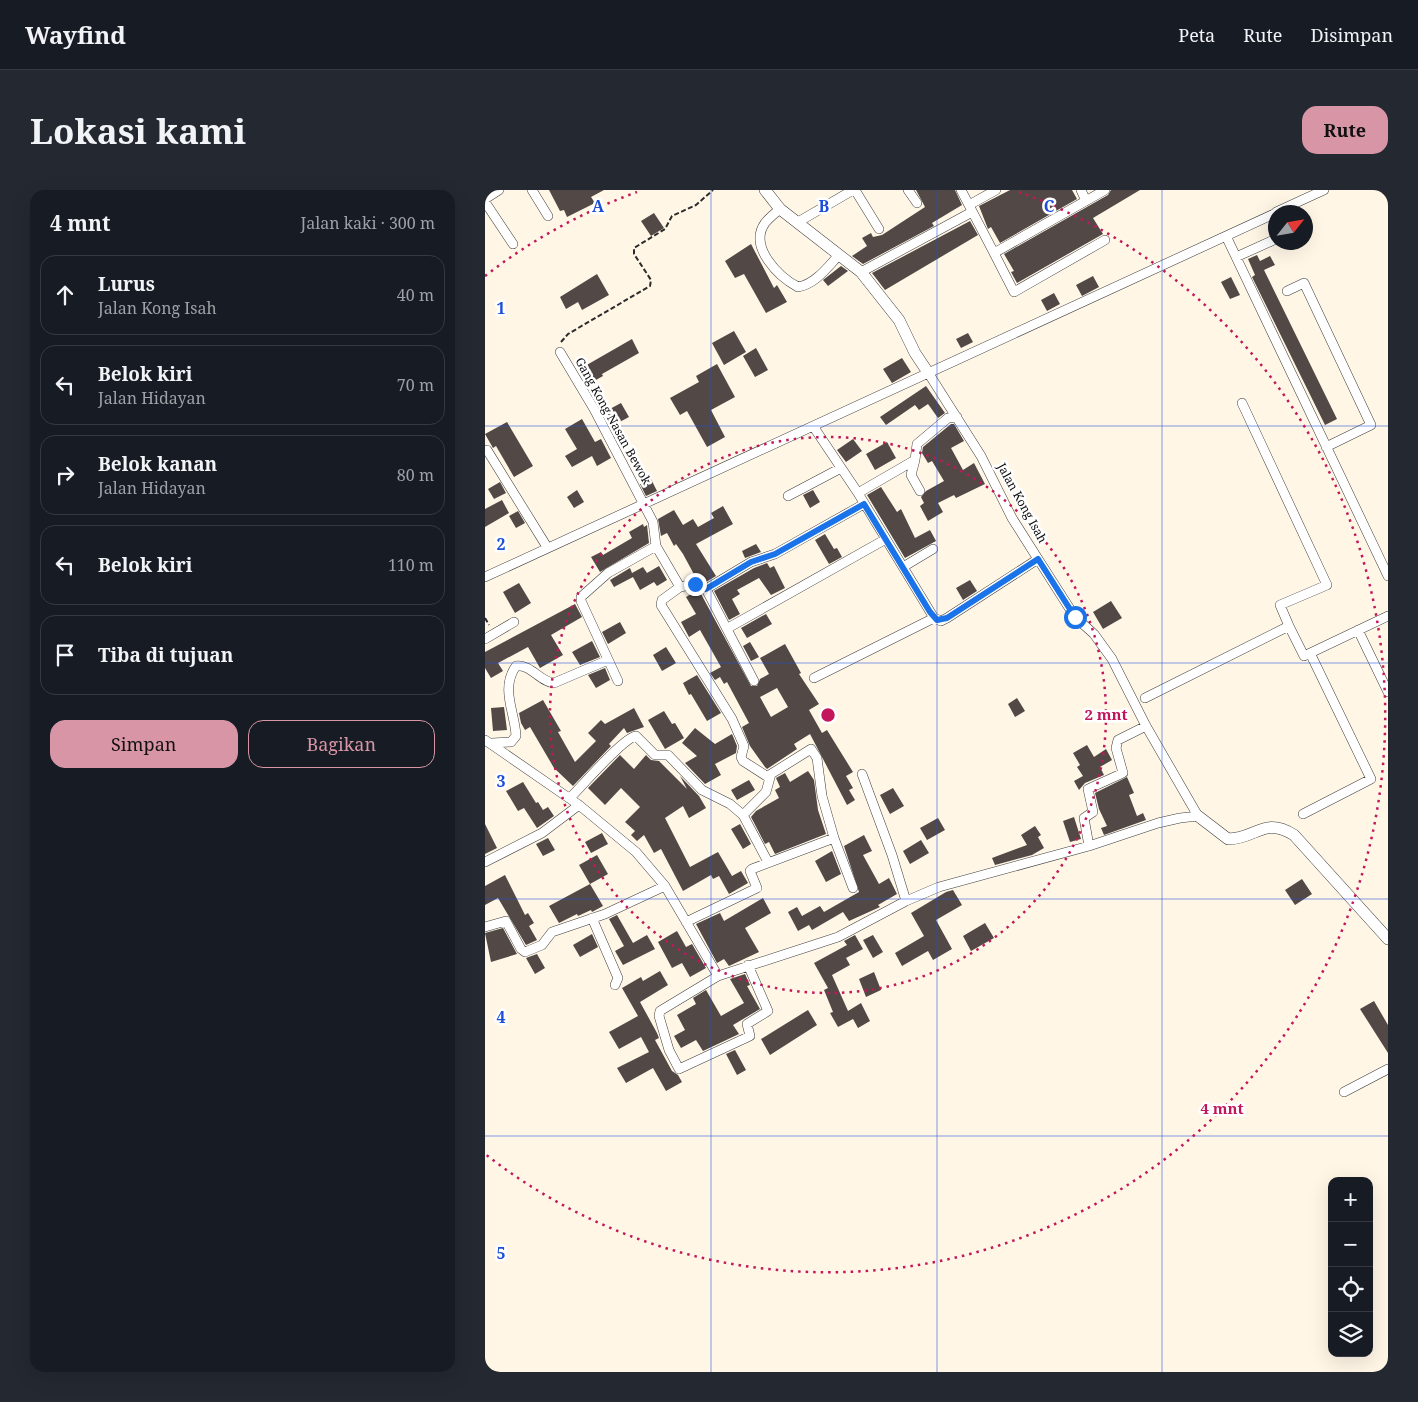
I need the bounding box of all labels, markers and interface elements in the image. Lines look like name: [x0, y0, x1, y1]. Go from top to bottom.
text: Wayfind: [25, 18, 126, 51]
text: Peta: [1178, 23, 1215, 47]
text: Rute: [1243, 23, 1282, 47]
text: Disimpan: [1310, 23, 1393, 47]
button: Rute: [1302, 106, 1388, 154]
text: Lokasi kami: [30, 107, 246, 154]
text: A: [592, 195, 605, 217]
text: B: [819, 195, 830, 217]
text: C: [1044, 195, 1055, 217]
north arrow: [1268, 205, 1313, 250]
text: 4 mnt: [50, 209, 111, 237]
text: Jalan kaki · 300 m: [301, 212, 435, 234]
text: Lurus: [98, 271, 155, 297]
icon: ahead: [51, 281, 79, 309]
text: 40 m: [397, 284, 434, 306]
text: Jalan Kong Isah: [98, 297, 217, 319]
text: 1: [496, 297, 506, 319]
street label: Gang Kong Nasan Bewok: [571, 354, 656, 488]
text: Belok kiri: [98, 361, 192, 387]
icon: left: [51, 371, 79, 399]
text: 70 m: [397, 374, 434, 396]
text: Jalan Hidayan: [98, 387, 206, 409]
text: Belok kanan: [98, 451, 217, 477]
street label: Jalan Kong Isah: [993, 459, 1052, 546]
icon: right: [51, 461, 79, 489]
text: 80 m: [397, 464, 434, 486]
text: Jalan Hidayan: [98, 477, 206, 499]
text: 2: [496, 533, 506, 555]
icon: left: [51, 551, 79, 579]
text: Belok kiri: [98, 552, 192, 578]
text: 110 m: [388, 554, 434, 576]
route end: [684, 573, 707, 596]
route start: [1064, 606, 1087, 629]
icon: arrive: [51, 641, 79, 669]
text: Tiba di tujuan: [98, 642, 233, 668]
text: 2 mnt: [1084, 704, 1128, 724]
centre of rings: [819, 706, 837, 724]
button: Simpan: [50, 720, 238, 768]
button: Bagikan: [248, 720, 435, 768]
text: 3: [496, 770, 506, 792]
text: 4: [496, 1006, 506, 1028]
text: 4 mnt: [1200, 1098, 1244, 1118]
map controls: [1328, 1177, 1373, 1357]
button: +: [1328, 1177, 1373, 1222]
button: −: [1328, 1222, 1373, 1267]
text: 5: [496, 1242, 506, 1264]
button: locate: [1328, 1267, 1373, 1312]
button: layers: [1328, 1312, 1373, 1357]

